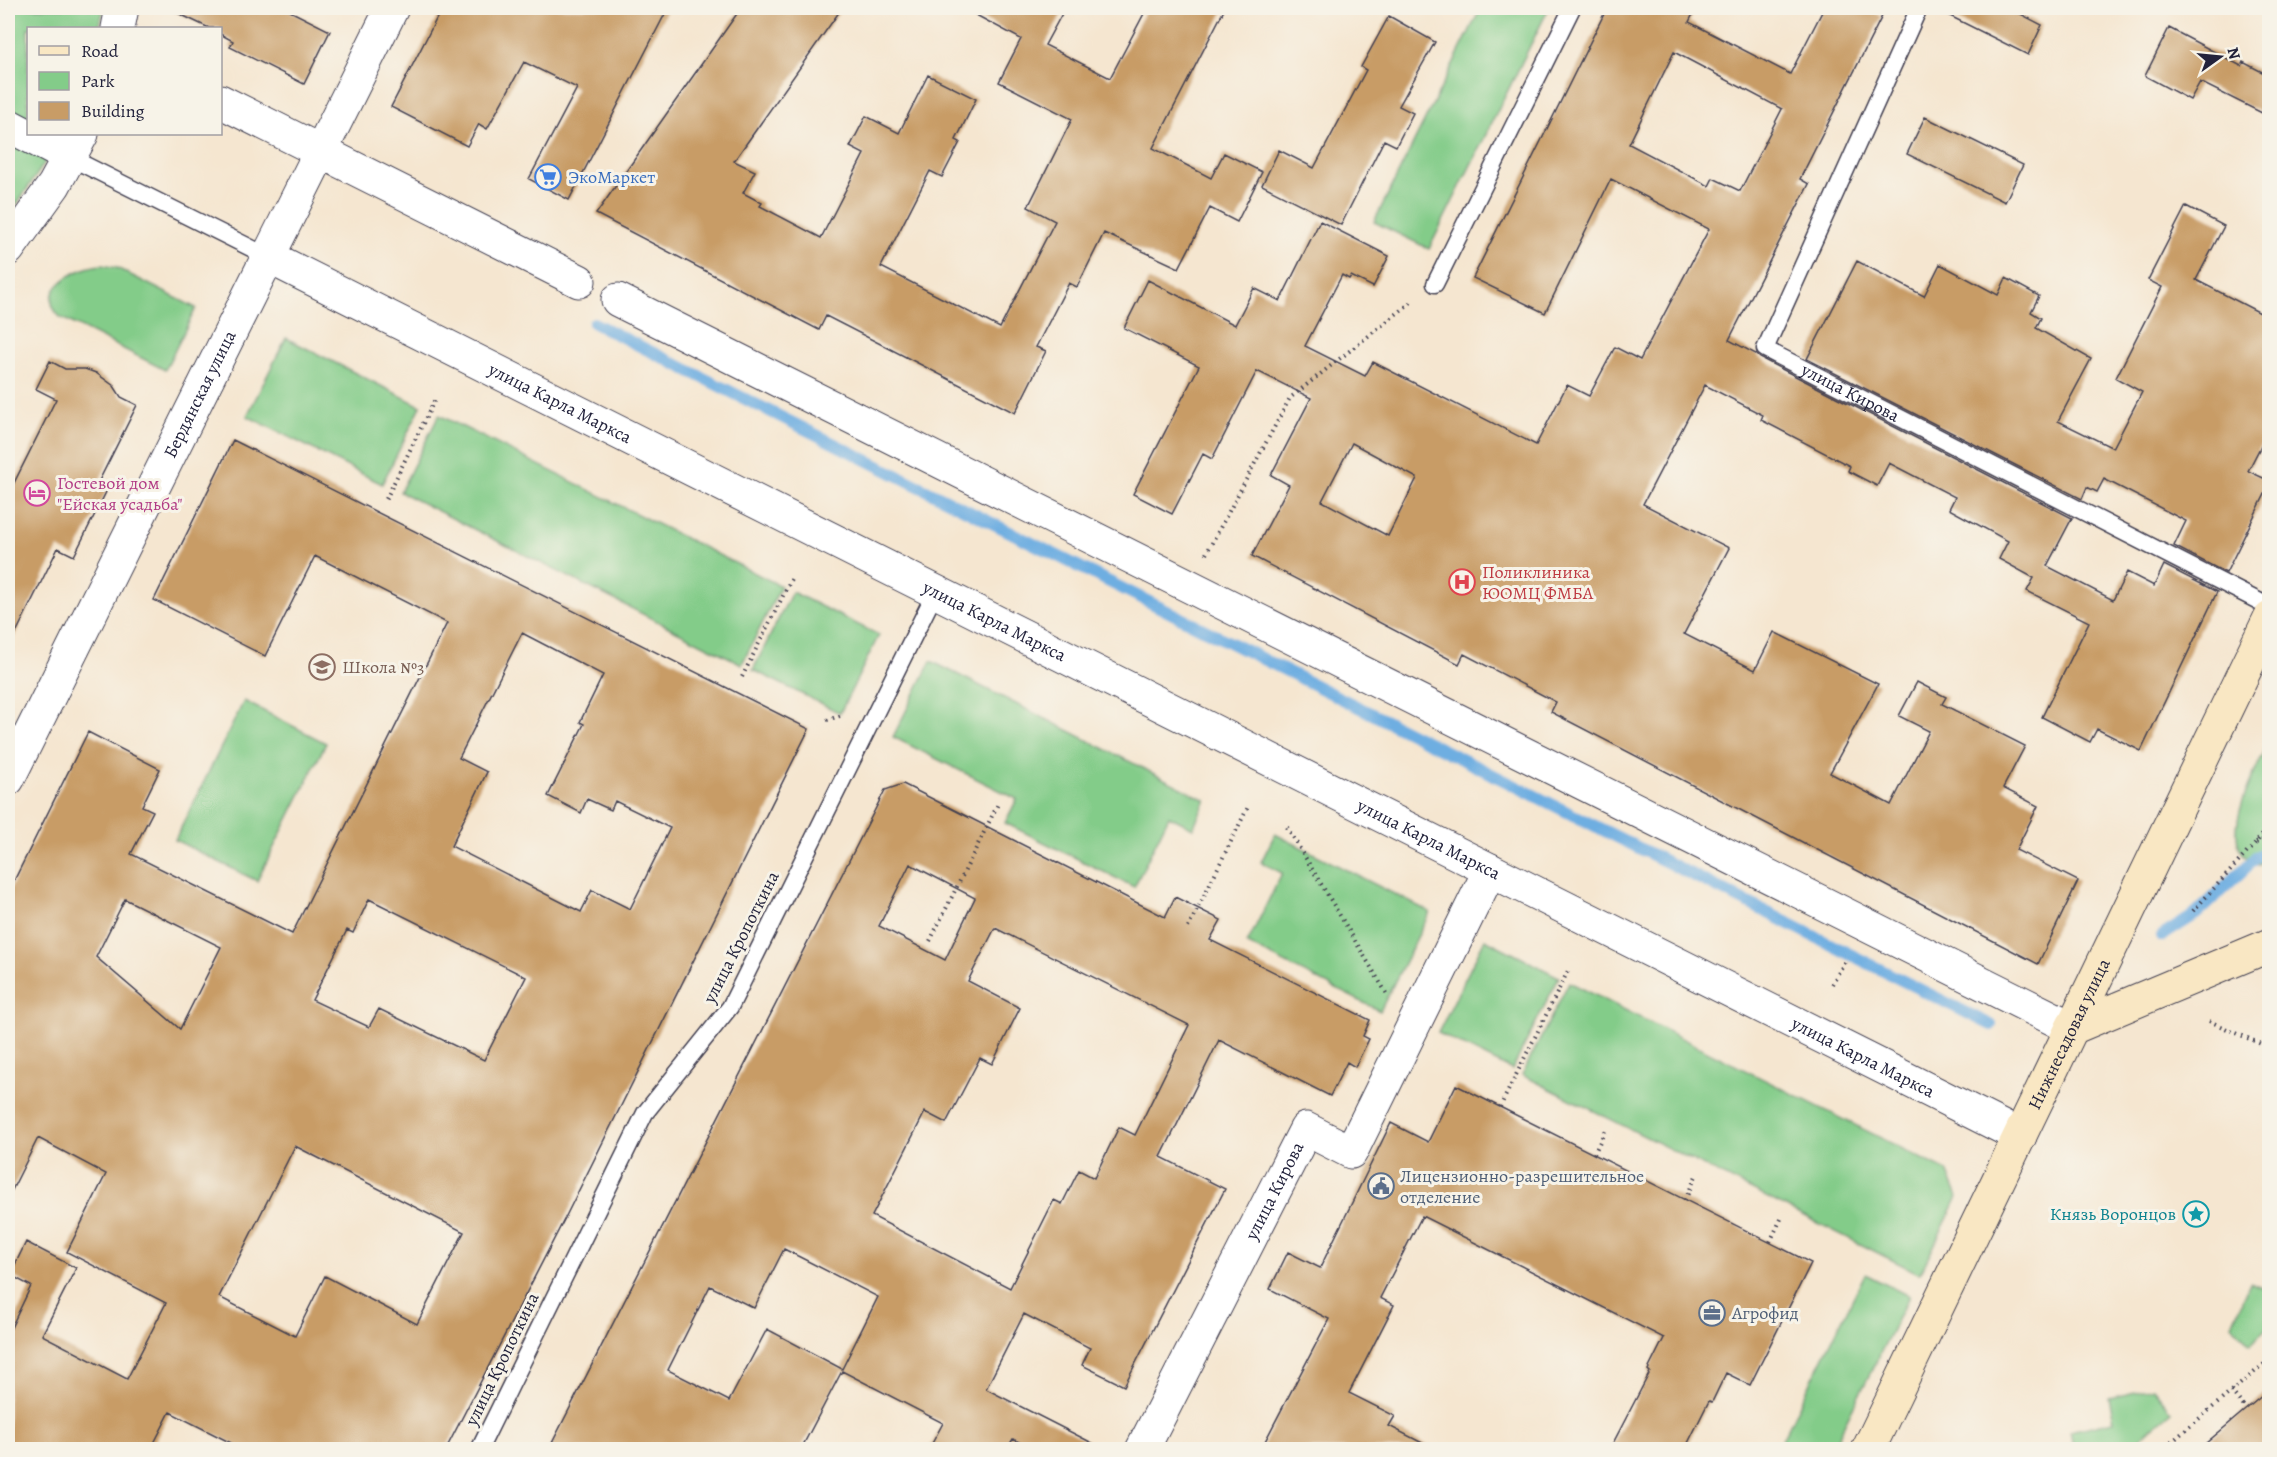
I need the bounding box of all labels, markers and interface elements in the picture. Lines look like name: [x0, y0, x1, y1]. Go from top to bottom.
legend: [27, 27, 222, 135]
north arrow: [2190, 27, 2250, 87]
text: Road: [81, 39, 119, 63]
text: N: [2221, 45, 2246, 62]
text: Park: [81, 69, 115, 93]
text: Building: [81, 99, 145, 123]
supermarket icon: ЭкоМаркет: [533, 162, 563, 192]
place label: ЭкоМаркет: [568, 165, 655, 189]
street label: Бердянская улица: [158, 326, 242, 462]
street label: улица Карла Маркса: [484, 357, 636, 449]
street label: улица Кирова: [1796, 357, 1904, 428]
place label: Гостевой дом "Ейская усадьба": [57, 471, 183, 516]
hotel icon: Гостевой дом "Ейская усадьба": [22, 478, 52, 508]
place label: Поликлиника ЮОМЦ ФМБА: [1482, 560, 1594, 605]
hospital icon: Поликлиника ЮОМЦ ФМБА: [1447, 567, 1477, 597]
street label: улица Карла Маркса: [918, 575, 1071, 668]
school or university icon: Школа №3: [307, 652, 337, 682]
place label: Школа №3: [342, 655, 425, 679]
street label: улица Карла Маркса: [1352, 793, 1505, 886]
street label: улица Кропоткина: [697, 866, 785, 1008]
street label: Нижнесадовая улица: [2022, 954, 2116, 1114]
street label: улица Карла Маркса: [1787, 1011, 1939, 1104]
street label: улица Кирова: [1239, 1137, 1310, 1245]
place label: Лицензионно-разрешительное отделение: [1400, 1164, 1644, 1209]
public building icon: Лицензионно-разрешительное отделение: [1366, 1171, 1396, 1201]
place icon: Князь Воронцов: [2181, 1199, 2211, 1229]
place label: Князь Воронцов: [2050, 1202, 2176, 1226]
street label: улица Кропоткина: [459, 1288, 545, 1430]
office icon: Агрофид: [1697, 1298, 1727, 1328]
place label: Агрофид: [1731, 1301, 1799, 1325]

